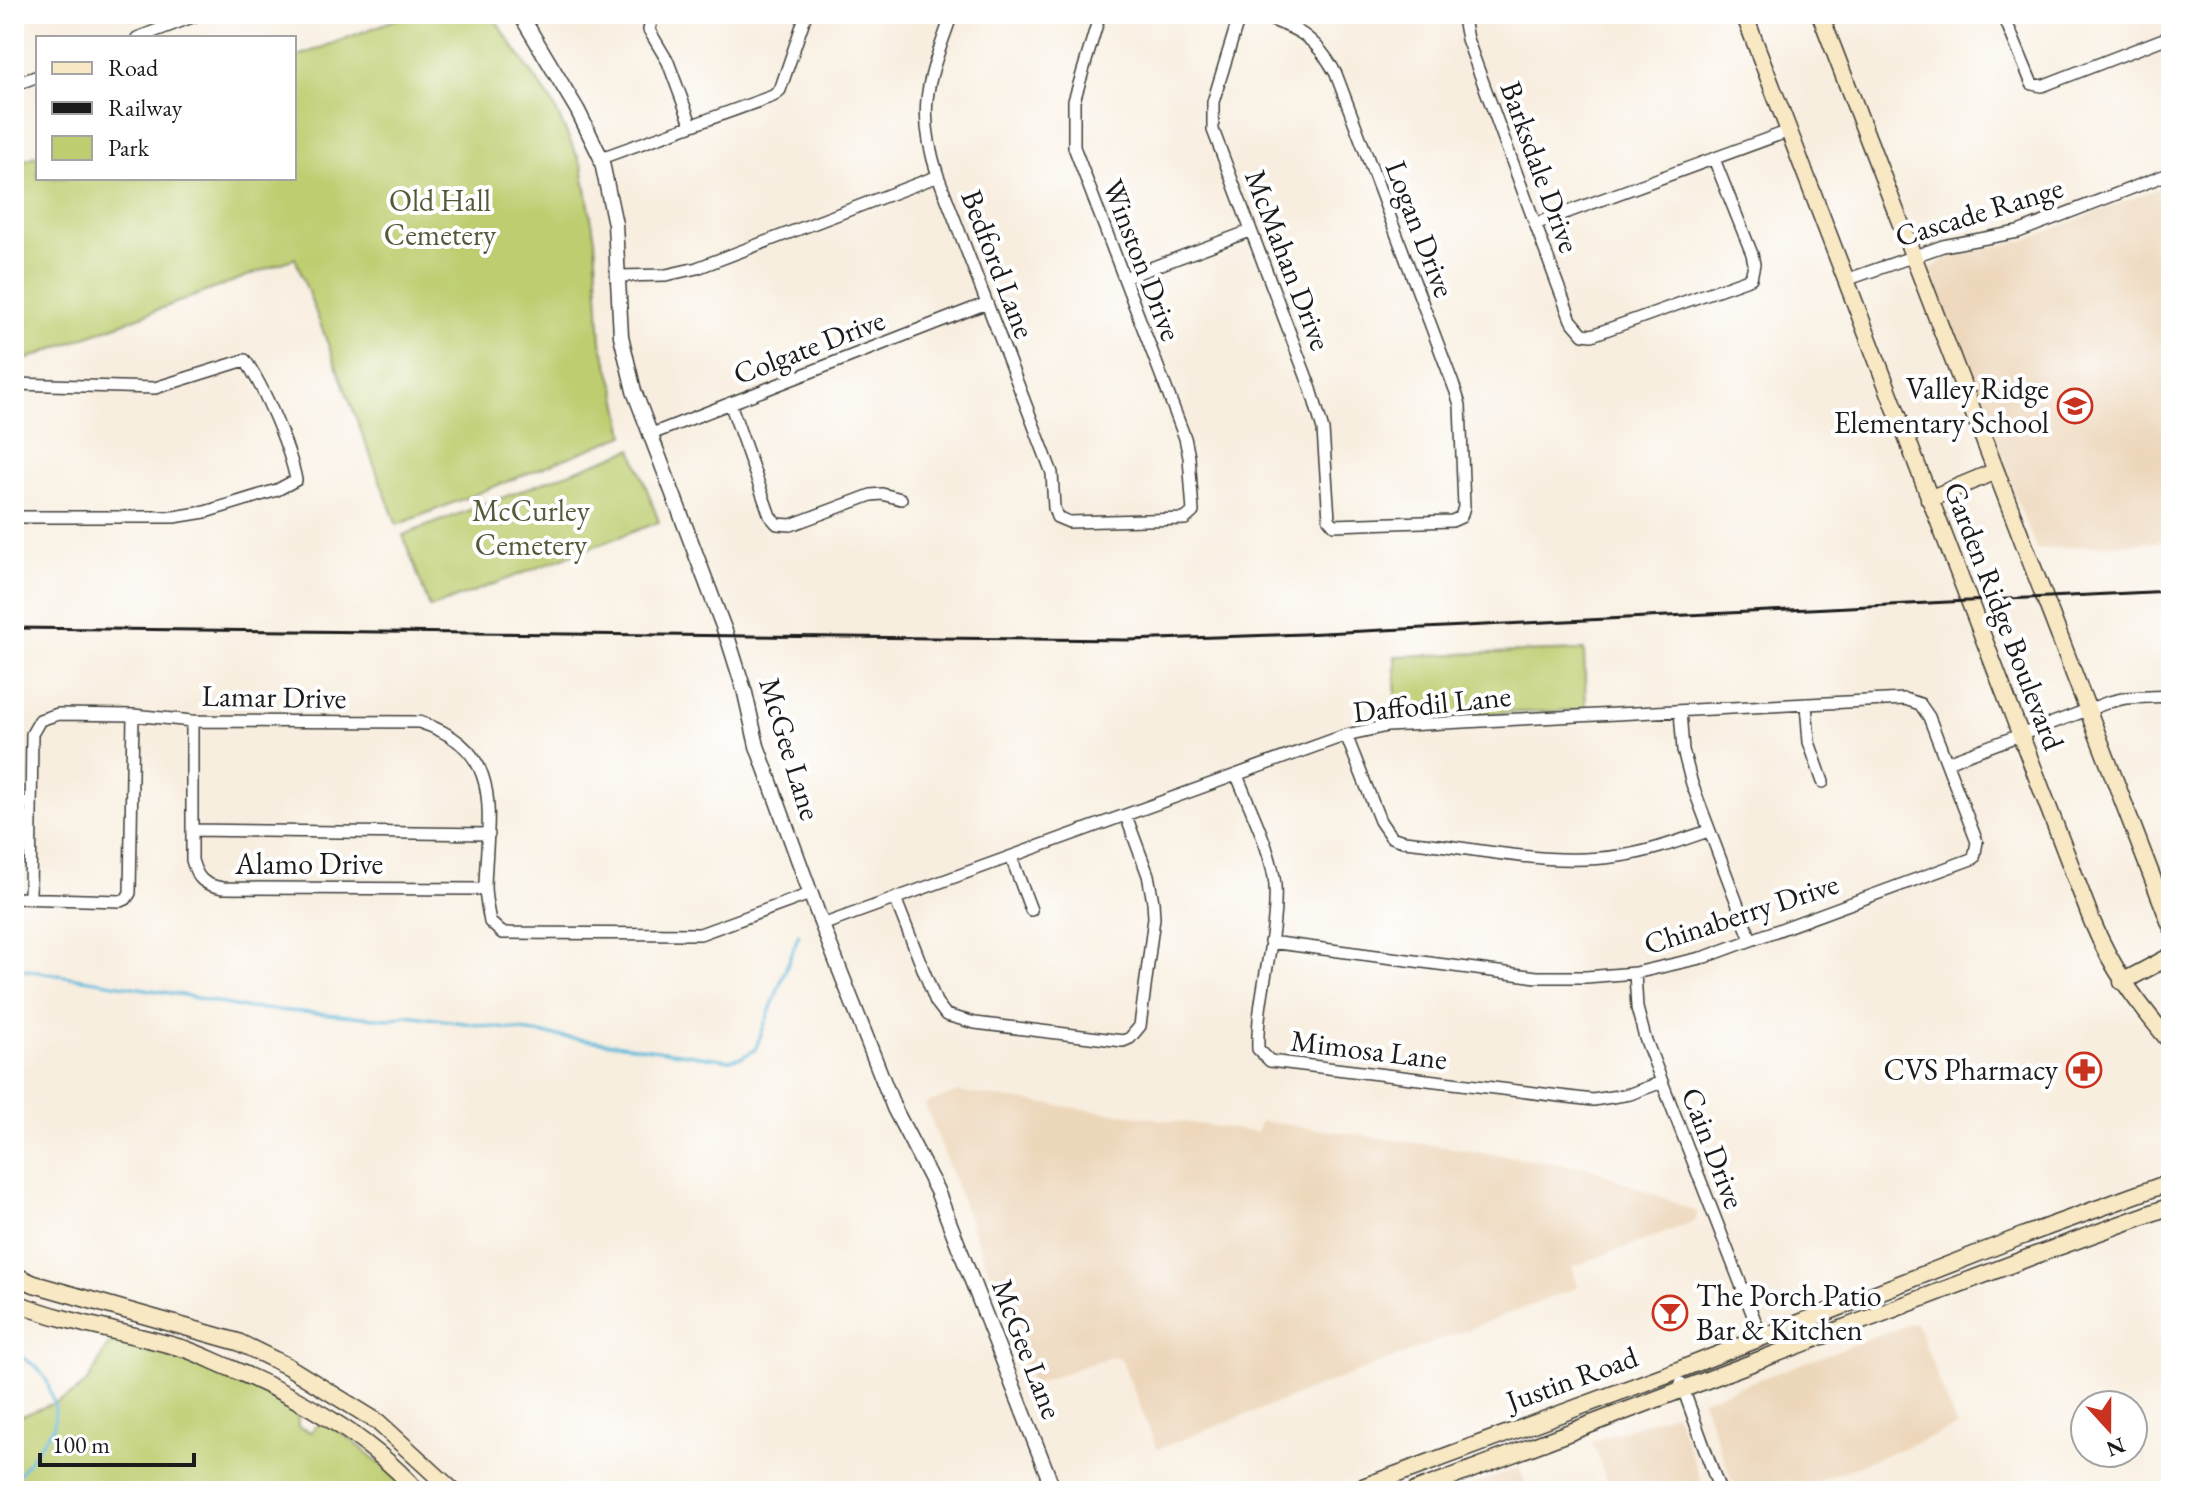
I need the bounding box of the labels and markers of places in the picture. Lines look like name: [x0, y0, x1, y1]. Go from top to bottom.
place label: Valley Ridge Elementary School: [1834, 369, 2049, 442]
school or university icon: Valley Ridge Elementary School: [2056, 387, 2094, 425]
place label: CVS Pharmacy: [1883, 1050, 2059, 1089]
pharmacy icon: CVS Pharmacy: [2065, 1051, 2103, 1089]
place label: The Porch Patio Bar & Kitchen: [1696, 1276, 1882, 1349]
bar icon: The Porch Patio Bar & Kitchen: [1651, 1294, 1689, 1332]

